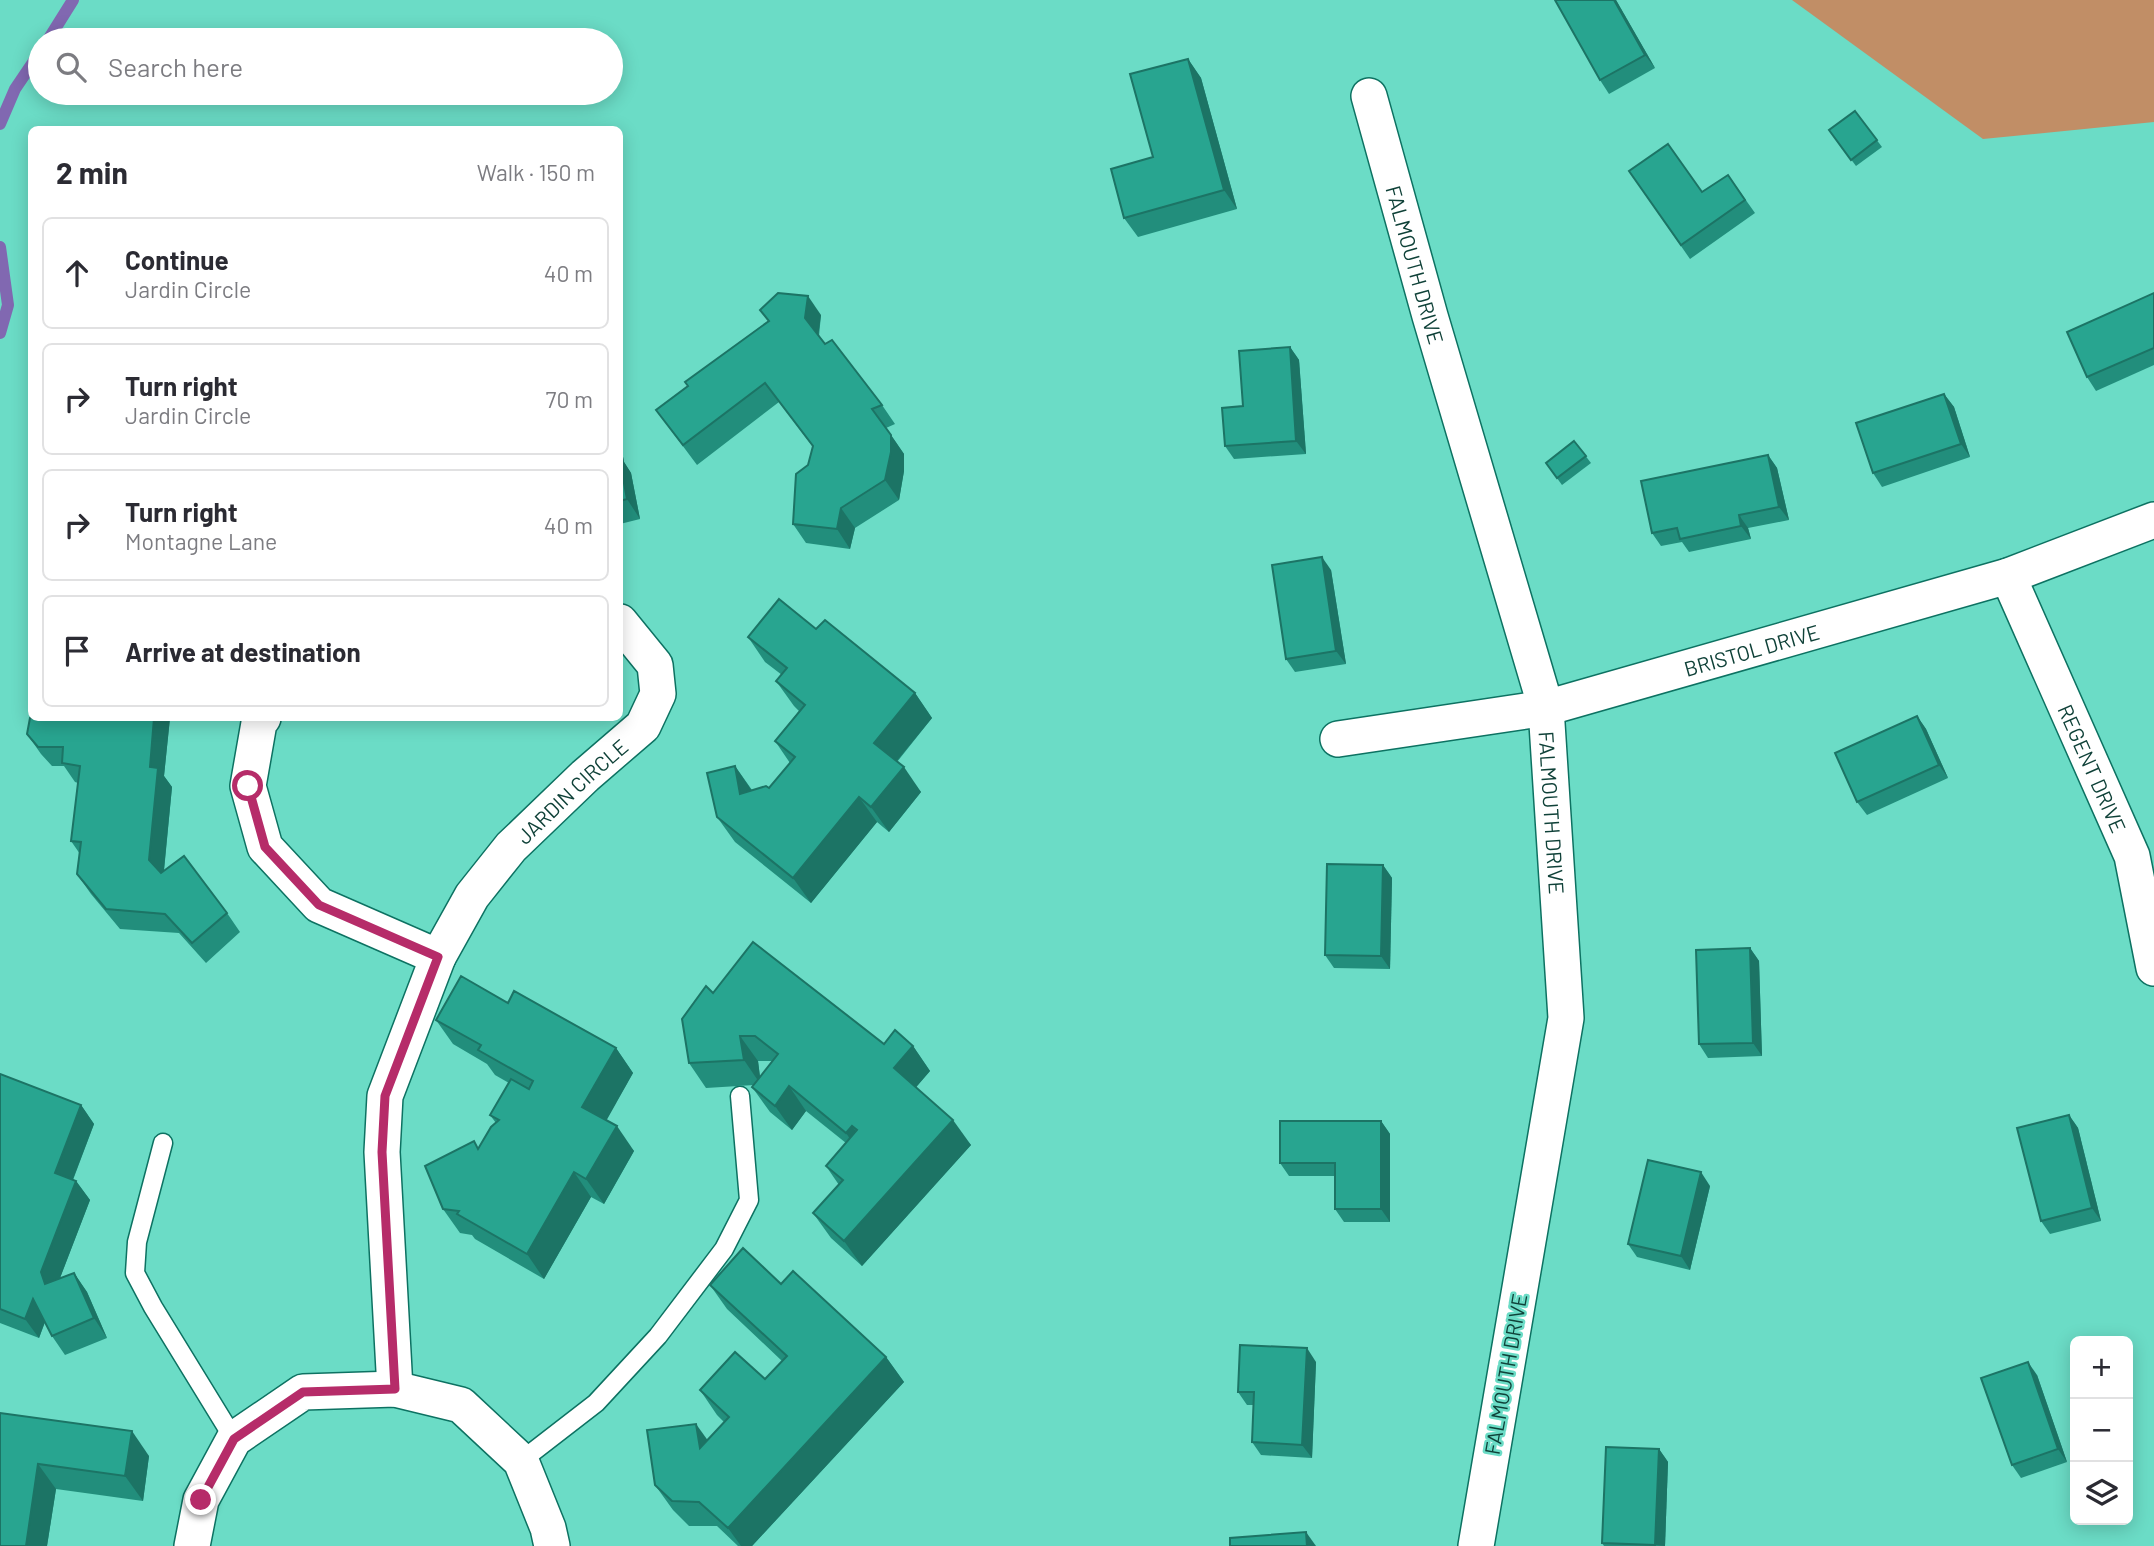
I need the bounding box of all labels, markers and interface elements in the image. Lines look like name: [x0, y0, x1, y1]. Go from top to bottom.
search box: [28, 28, 623, 105]
icon: search: [52, 48, 90, 86]
text: Search here: [108, 51, 243, 82]
text: 2 min: [56, 154, 128, 190]
text: Walk · 150 m: [477, 158, 595, 186]
street label: FALMOUTH DRIVE: [1382, 183, 1450, 347]
text: Continue: [125, 244, 229, 275]
icon: ahead: [58, 254, 96, 292]
text: 40 m: [544, 259, 593, 287]
text: Jardin Circle: [125, 275, 251, 303]
text: Turn right: [125, 370, 238, 401]
icon: right: [58, 380, 96, 418]
text: 70 m: [546, 385, 593, 413]
text: Jardin Circle: [125, 401, 251, 429]
text: Turn right: [125, 496, 238, 527]
icon: right: [58, 506, 96, 544]
text: 40 m: [544, 511, 593, 539]
text: Montagne Lane: [125, 527, 277, 555]
street label: BRISTOL DRIVE: [1681, 618, 1822, 680]
icon: arrive: [58, 632, 96, 670]
text: Arrive at destination: [125, 636, 361, 667]
street label: REGENT DRIVE: [2054, 700, 2132, 836]
street label: FALMOUTH DRIVE: [1535, 730, 1570, 895]
street label: JARDIN CIRCLE: [511, 733, 632, 848]
route start: [232, 770, 263, 801]
street label: FALMOUTH DRIVE: [1479, 1291, 1531, 1457]
map controls: [2070, 1336, 2133, 1525]
button: +: [2070, 1336, 2133, 1399]
button: −: [2070, 1399, 2133, 1462]
button: layers: [2070, 1462, 2133, 1525]
route end: [185, 1484, 216, 1515]

